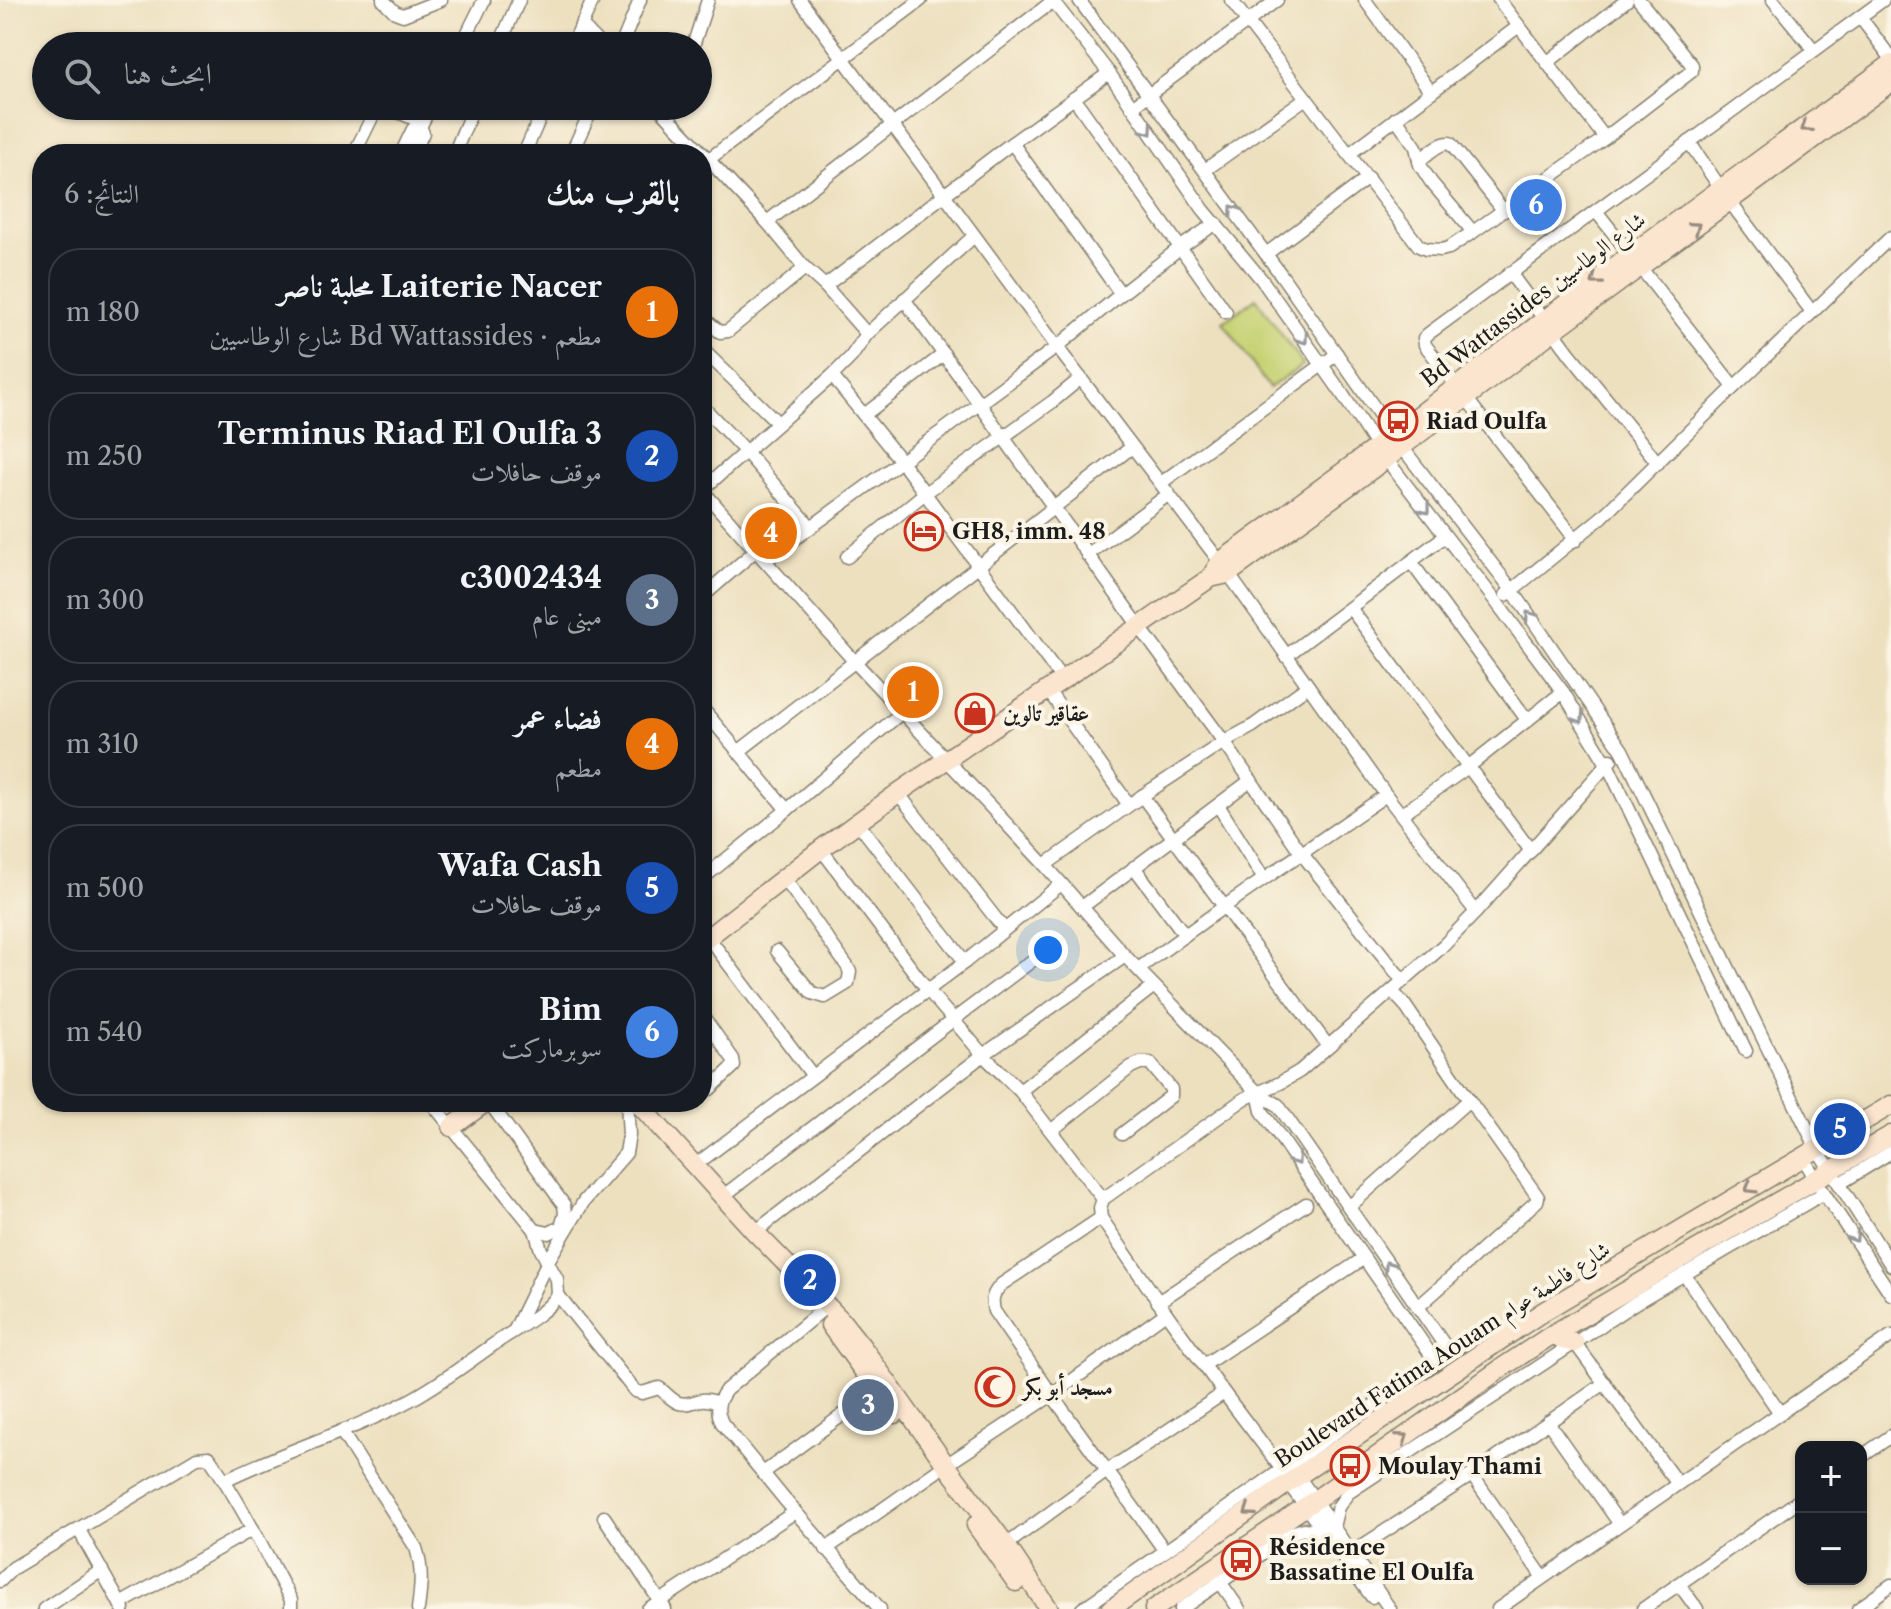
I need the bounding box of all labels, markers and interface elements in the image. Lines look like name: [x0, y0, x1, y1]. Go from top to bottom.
search box: [32, 32, 712, 120]
icon: search: [60, 54, 104, 98]
text: ابحث هنا: [124, 55, 212, 92]
one-way arrow: [1800, 117, 1814, 132]
one-way arrow: [1138, 122, 1153, 136]
text: بالقرب منك: [546, 171, 680, 213]
pin: 6: [1510, 175, 1562, 235]
text: النتائج: 6: [64, 178, 139, 210]
one-way arrow: [1230, 205, 1244, 219]
street label: Bd Wattassides شارع الوطاسيين: [1416, 206, 1654, 397]
one-way arrow: [1686, 222, 1700, 237]
text: Laiterie Nacer محلبة ناصر: [278, 268, 602, 305]
one-way arrow: [1590, 271, 1605, 285]
text: 180 m: [66, 296, 140, 328]
text: 1: [646, 296, 658, 328]
text: مطعم · Bd Wattassides شارع الوطاسيين: [209, 320, 602, 352]
one-way arrow: [1293, 330, 1308, 344]
bus stop icon: Riad Oulfa: [1377, 400, 1419, 442]
place label: Riad Oulfa: [1426, 408, 1547, 435]
text: Terminus Riad El Oulfa 3: [218, 415, 602, 452]
text: 250 m: [66, 440, 143, 472]
text: 2: [644, 440, 660, 472]
text: موقف حافلات: [471, 456, 602, 488]
one-way arrow: [1415, 500, 1429, 515]
pin: 4: [745, 503, 797, 563]
hotel icon: GH8, imm. 48: [903, 510, 945, 552]
place label: GH8, imm. 48: [952, 518, 1106, 545]
text: c3002434: [460, 559, 602, 596]
text: 300 m: [66, 584, 144, 616]
text: 3: [645, 584, 659, 616]
text: مبنى عام: [532, 600, 602, 632]
one-way arrow: [1525, 611, 1540, 625]
pin: 1: [887, 662, 939, 722]
shop icon: عقاقير تالوين: [954, 692, 996, 734]
text: فضاء عمر: [514, 700, 602, 737]
place label: عقاقير تالوين: [1003, 700, 1089, 727]
one-way arrow: [1569, 709, 1584, 724]
text: 310 m: [66, 728, 139, 760]
text: 4: [644, 728, 660, 760]
text: مطعم: [554, 752, 602, 784]
text: Wafa Cash: [438, 847, 602, 884]
text: 500 m: [66, 872, 144, 904]
text: 5: [645, 872, 659, 904]
text: موقف حافلات: [471, 888, 602, 920]
your location: [1028, 930, 1068, 970]
text: Bim: [539, 991, 602, 1028]
text: 540 m: [66, 1016, 143, 1048]
text: 6: [644, 1016, 660, 1048]
text: سوبرماركت: [501, 1032, 602, 1064]
pin: 5: [1814, 1099, 1866, 1159]
one-way arrow: [1286, 1151, 1301, 1165]
one-way arrow: [1744, 1178, 1759, 1194]
one-way arrow: [1844, 1228, 1859, 1242]
street label: Boulevard Fatima Aouam شارع فاطمة عوام: [1269, 1236, 1618, 1478]
pin: 2: [784, 1250, 836, 1310]
one-way arrow: [1384, 1260, 1399, 1274]
mosque icon: مسجد أبو بكر: [974, 1366, 1016, 1408]
place label: مسجد أبو بكر: [1020, 1372, 1113, 1402]
pin: 3: [842, 1375, 894, 1435]
one-way arrow: [1394, 1433, 1409, 1447]
map controls: [1795, 1441, 1867, 1585]
button: +: [1795, 1441, 1867, 1513]
bus stop icon: Moulay Thami: [1329, 1445, 1371, 1487]
place label: Moulay Thami: [1378, 1453, 1542, 1480]
one-way arrow: [1244, 1501, 1258, 1516]
button: −: [1795, 1513, 1867, 1585]
place label: Résidence Bassatine El Oulfa: [1269, 1534, 1474, 1586]
bus stop icon: Résidence Bassatine El Oulfa: [1220, 1539, 1262, 1581]

